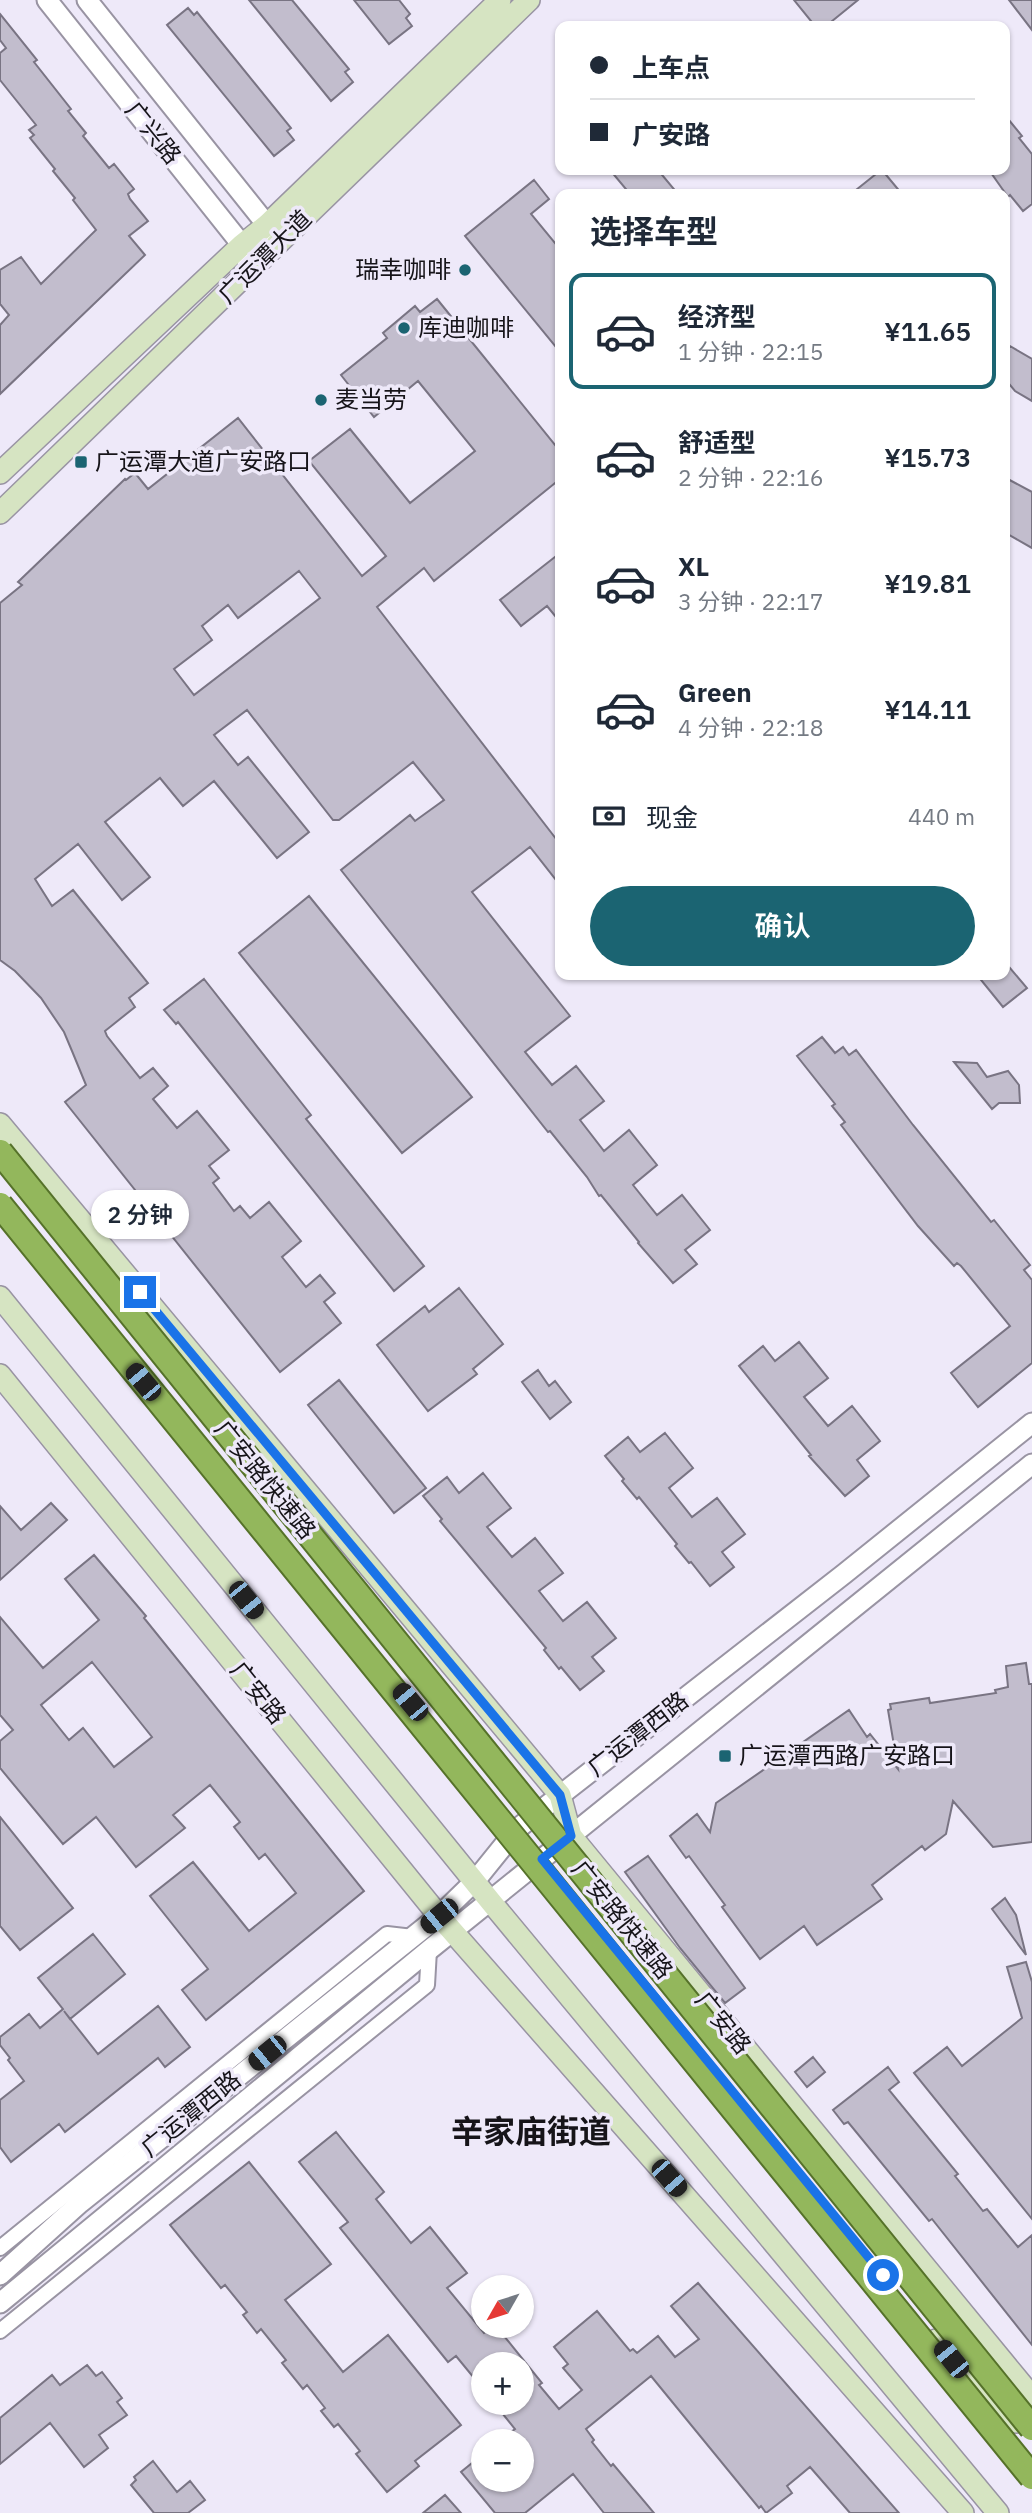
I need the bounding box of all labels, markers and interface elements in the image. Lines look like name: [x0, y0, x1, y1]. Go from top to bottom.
text: 上车点: [632, 50, 710, 84]
street label: 广兴路: [119, 94, 189, 170]
text: 广安路: [632, 117, 710, 151]
street label: 广运潭大道: [211, 203, 318, 310]
text: 选择车型: [590, 210, 718, 252]
place label: 瑞幸咖啡: [355, 253, 451, 285]
marker: 瑞幸咖啡: [457, 262, 473, 278]
text: 经济型: [678, 299, 756, 333]
icon: car: [594, 300, 657, 363]
place label: 库迪咖啡: [418, 311, 514, 343]
text: ¥11.65: [884, 314, 971, 348]
marker: 库迪咖啡: [396, 320, 412, 336]
text: 1 分钟 · 22:15: [678, 336, 824, 366]
place label: 麦当劳: [335, 383, 407, 415]
marker: 麦当劳: [313, 392, 329, 408]
text: 舒适型: [678, 425, 756, 459]
icon: car: [594, 426, 657, 489]
text: ¥15.73: [884, 440, 971, 474]
place label: 广运潭大道广安路口: [95, 445, 311, 477]
marker: 广运潭大道广安路口: [73, 454, 89, 470]
text: 2 分钟 · 22:16: [678, 462, 824, 492]
text: XL: [678, 549, 709, 583]
icon: car: [594, 552, 657, 615]
text: ¥19.81: [884, 566, 971, 600]
text: 3 分钟 · 22:17: [678, 586, 824, 616]
text: Green: [678, 675, 752, 709]
icon: car: [594, 678, 657, 741]
text: ¥14.11: [884, 692, 971, 726]
text: 4 分钟 · 22:18: [678, 712, 824, 742]
icon: cash: [590, 797, 628, 835]
text: 现金: [646, 800, 698, 834]
text: 440 m: [908, 801, 975, 831]
button: 确认: [590, 886, 975, 966]
callout: 2 分钟: [91, 1190, 189, 1240]
text: 2 分钟: [107, 1199, 173, 1229]
route end: [124, 1276, 156, 1308]
car: [122, 1359, 165, 1405]
street label: 广安路快速路: [208, 1413, 324, 1545]
car: [225, 1577, 268, 1623]
street label: 广安路: [224, 1654, 294, 1730]
car: [389, 1679, 432, 1725]
street label: 广运潭西路: [580, 1684, 695, 1783]
place label: 广运潭西路广安路口: [739, 1739, 955, 1771]
marker: 广运潭西路广安路口: [717, 1748, 733, 1764]
street label: 广安路快速路: [565, 1853, 681, 1985]
car: [417, 1895, 462, 1937]
street label: 广安路: [689, 1984, 759, 2060]
car: [245, 2032, 290, 2074]
street label: 广运潭西路: [134, 2063, 247, 2163]
district label: 辛家庙街道: [451, 2110, 611, 2152]
car: [648, 2155, 691, 2201]
route start: [867, 2259, 899, 2291]
north arrow: [471, 2275, 534, 2338]
map controls: [471, 2275, 534, 2492]
car: [930, 2336, 973, 2382]
button: +: [471, 2352, 534, 2415]
button: −: [471, 2429, 534, 2492]

